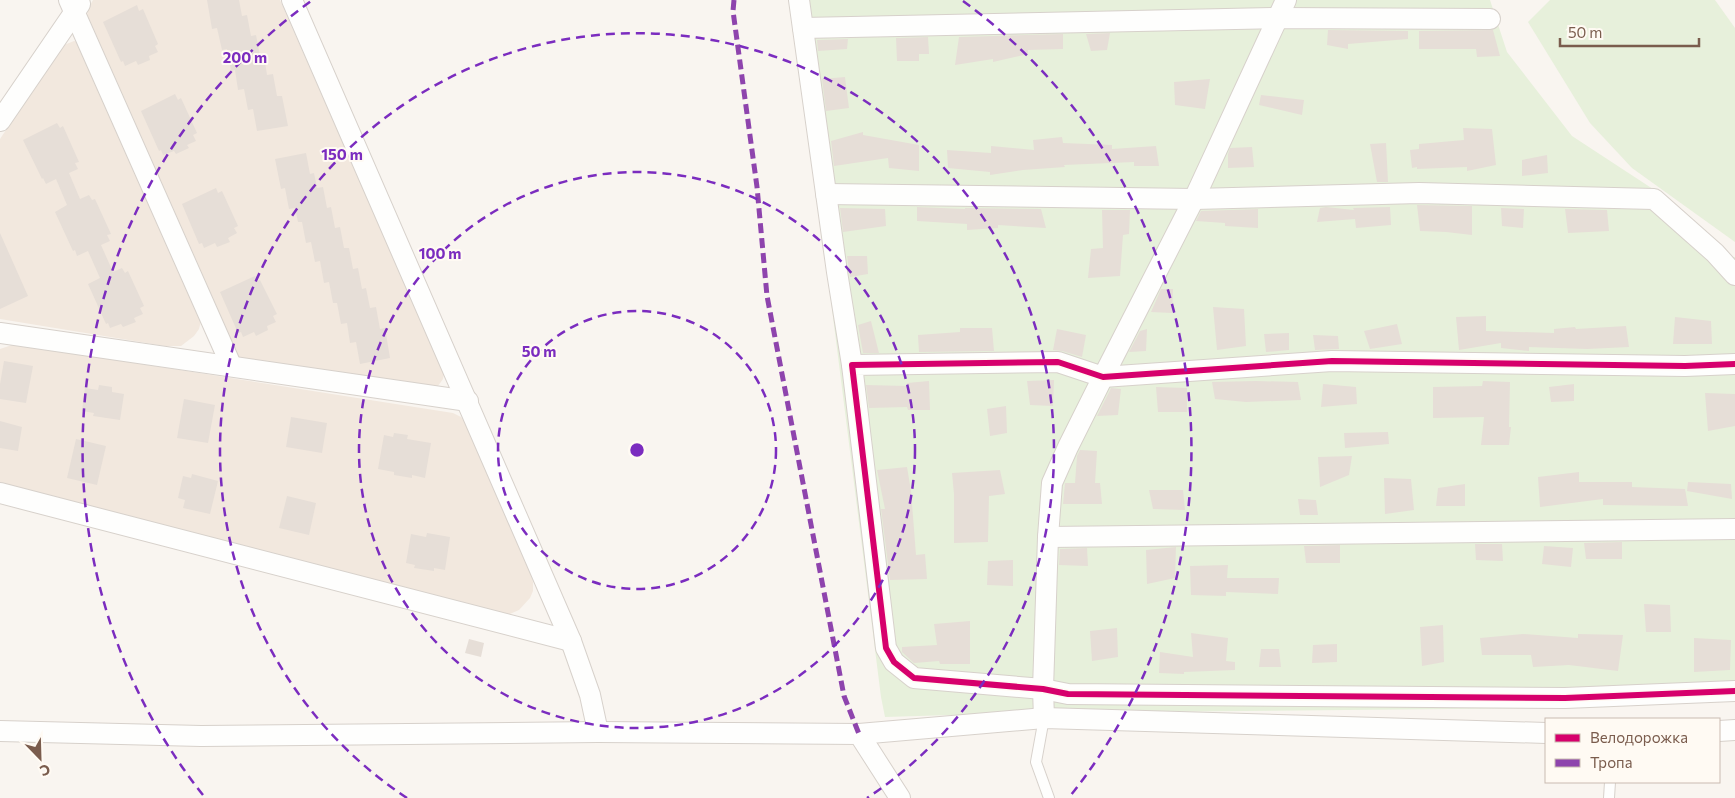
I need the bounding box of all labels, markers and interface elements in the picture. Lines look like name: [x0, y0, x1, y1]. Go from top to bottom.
scale bar: [1560, 15, 1699, 47]
text: 50 m: [1568, 23, 1602, 41]
text: 200 m: [223, 48, 267, 66]
text: 150 m: [321, 145, 363, 163]
text: 100 m: [419, 244, 461, 262]
text: 50 m: [522, 342, 556, 360]
centre of rings: [628, 441, 646, 459]
legend: [1545, 718, 1720, 783]
text: Велодорожка: [1590, 728, 1688, 746]
north arrow: [15, 733, 65, 783]
text: Тропа: [1590, 753, 1632, 771]
text: С: [38, 761, 53, 780]

